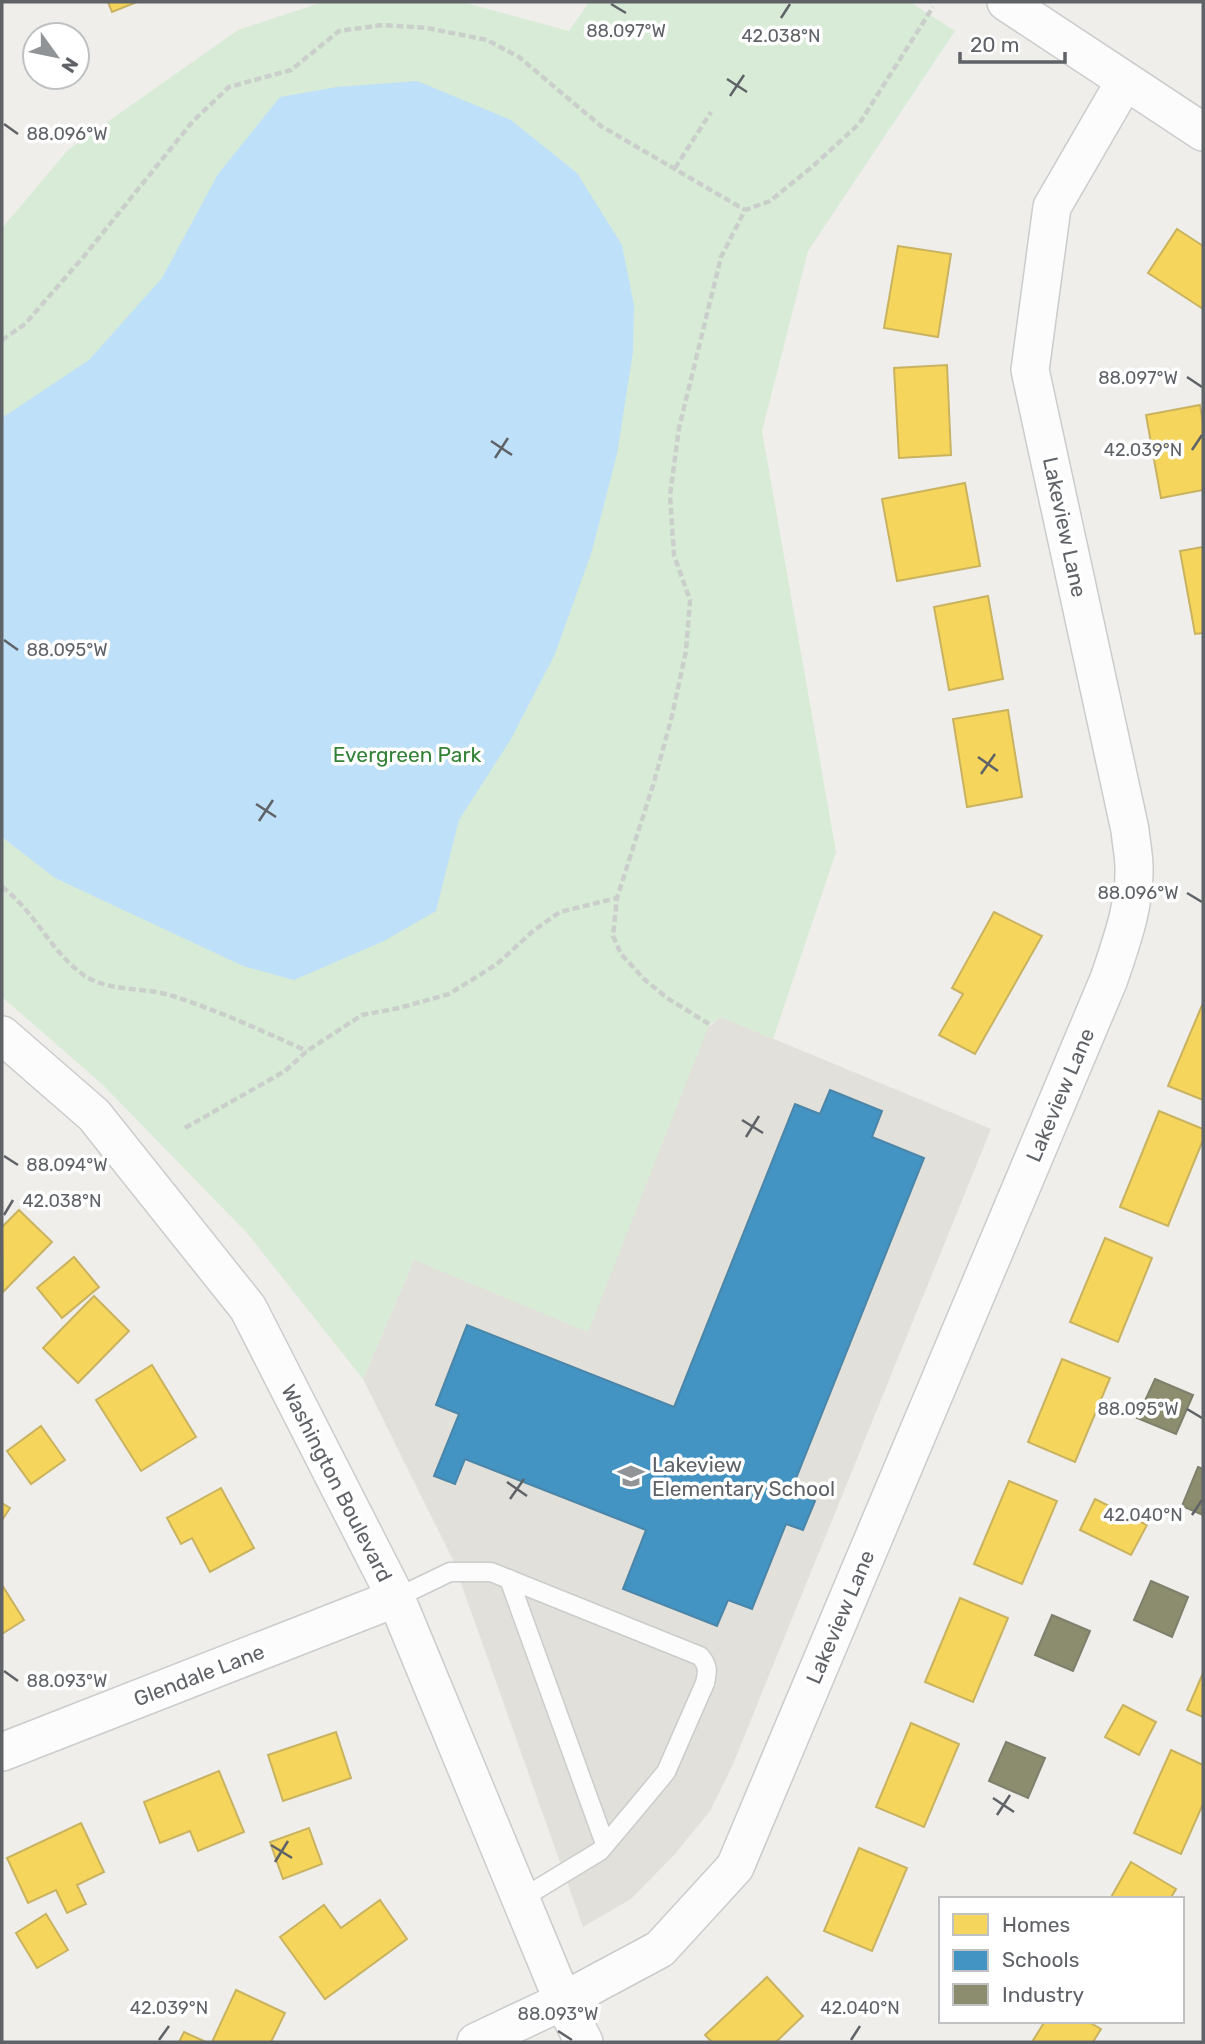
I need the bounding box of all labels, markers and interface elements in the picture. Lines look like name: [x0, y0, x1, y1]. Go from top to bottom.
text: 88.097°W: [586, 20, 666, 42]
north arrow: [21, 21, 91, 91]
scale bar: [960, 21, 1065, 65]
text: 42.038°N: [741, 25, 821, 47]
text: 20 m: [970, 32, 1019, 57]
text: N: [56, 53, 83, 77]
text: 88.096°W: [26, 123, 108, 145]
text: 88.097°W: [1098, 367, 1178, 389]
text: 42.039°N: [1104, 439, 1182, 461]
street label: Lakeview Lane: [1038, 455, 1092, 599]
text: 88.095°W: [26, 639, 108, 661]
park label: Evergreen Park: [333, 742, 481, 767]
text: 88.096°W: [1097, 882, 1179, 904]
street label: Lakeview Lane: [1021, 1024, 1099, 1166]
text: 88.094°W: [26, 1154, 108, 1176]
text: 42.038°N: [22, 1190, 102, 1212]
street label: Washington Boulevard: [276, 1380, 398, 1586]
text: 88.095°W: [1097, 1398, 1179, 1420]
place label: Lakeview Elementary School: [652, 1452, 835, 1501]
school or university icon: Lakeview Elementary School: [616, 1461, 646, 1491]
text: 42.040°N: [1103, 1504, 1183, 1526]
street label: Lakeview Lane: [801, 1546, 879, 1688]
street label: Glendale Lane: [130, 1639, 268, 1711]
text: 88.093°W: [26, 1670, 108, 1692]
legend: [939, 1897, 1184, 2023]
text: Homes: [1002, 1912, 1070, 1937]
text: Schools: [1002, 1947, 1079, 1972]
text: Industry: [1002, 1982, 1084, 2007]
text: 42.039°N: [130, 1997, 208, 2019]
text: 42.040°N: [820, 1997, 900, 2019]
text: 88.093°W: [517, 2003, 599, 2025]

